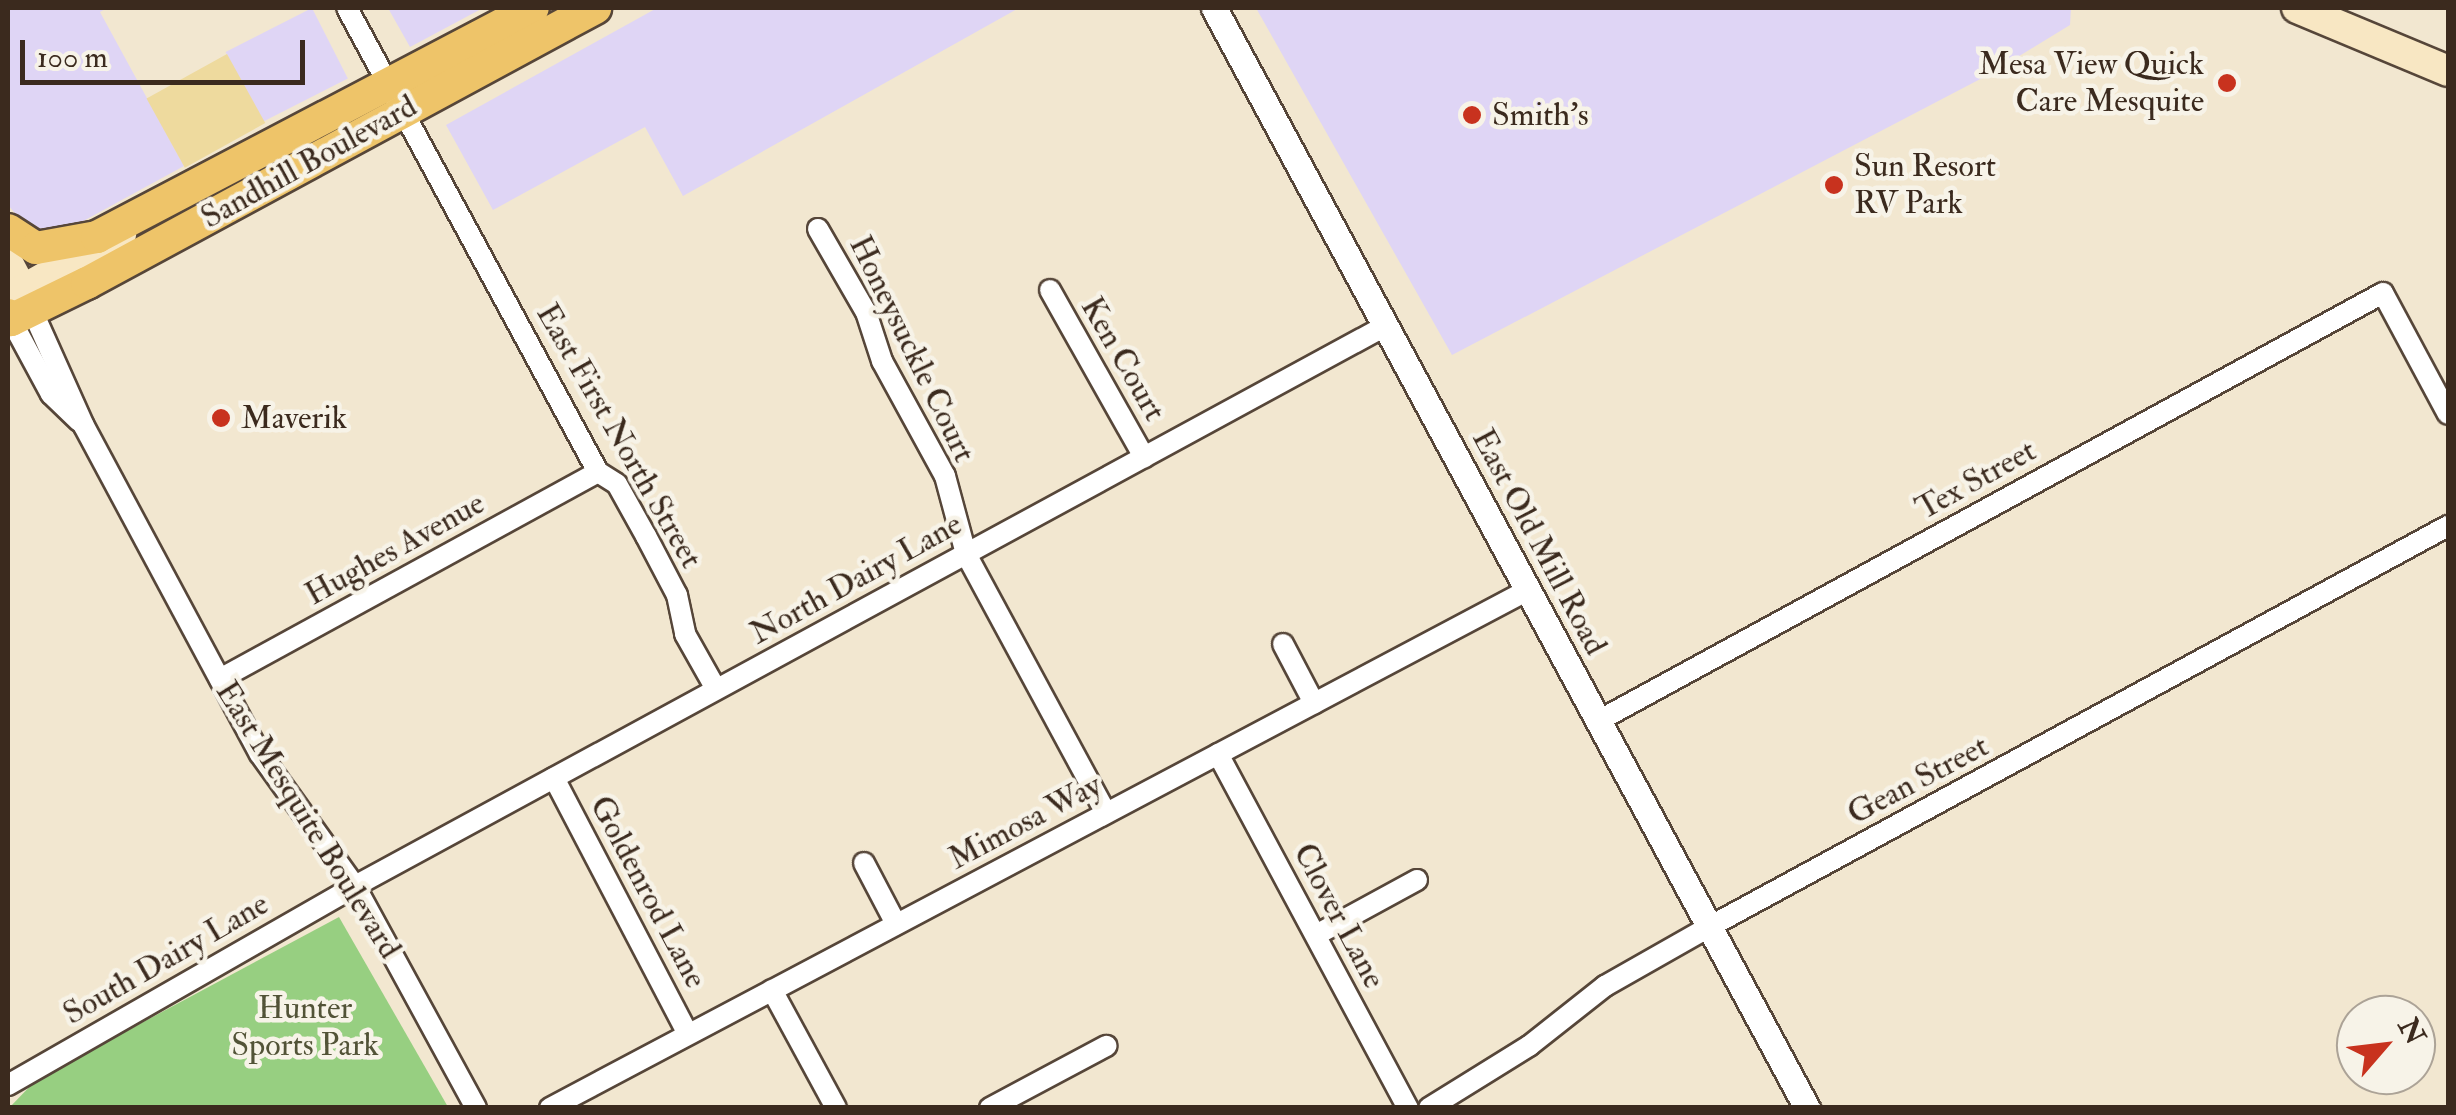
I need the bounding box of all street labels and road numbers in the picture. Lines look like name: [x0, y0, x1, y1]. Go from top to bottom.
street label: Sandhill Boulevard: [195, 87, 423, 237]
street label: Honeysuckle Court: [841, 230, 983, 468]
street label: Ken Court: [1072, 290, 1174, 428]
street label: East First North Street: [528, 297, 710, 575]
street label: East Old Mill Road: [1463, 423, 1615, 661]
street label: Tex Street: [1909, 431, 2043, 529]
street label: Hughes Avenue: [299, 484, 491, 614]
street label: North Dairy Lane: [744, 505, 968, 653]
street label: East Mesquite Boulevard: [207, 674, 409, 966]
street label: Gean Street: [1841, 727, 1995, 833]
street label: Mimosa Way: [942, 766, 1108, 878]
street label: Goldenrod Lane: [581, 790, 715, 994]
street label: Clover Lane: [1285, 837, 1393, 995]
street label: South Dairy Lane: [57, 885, 275, 1033]

